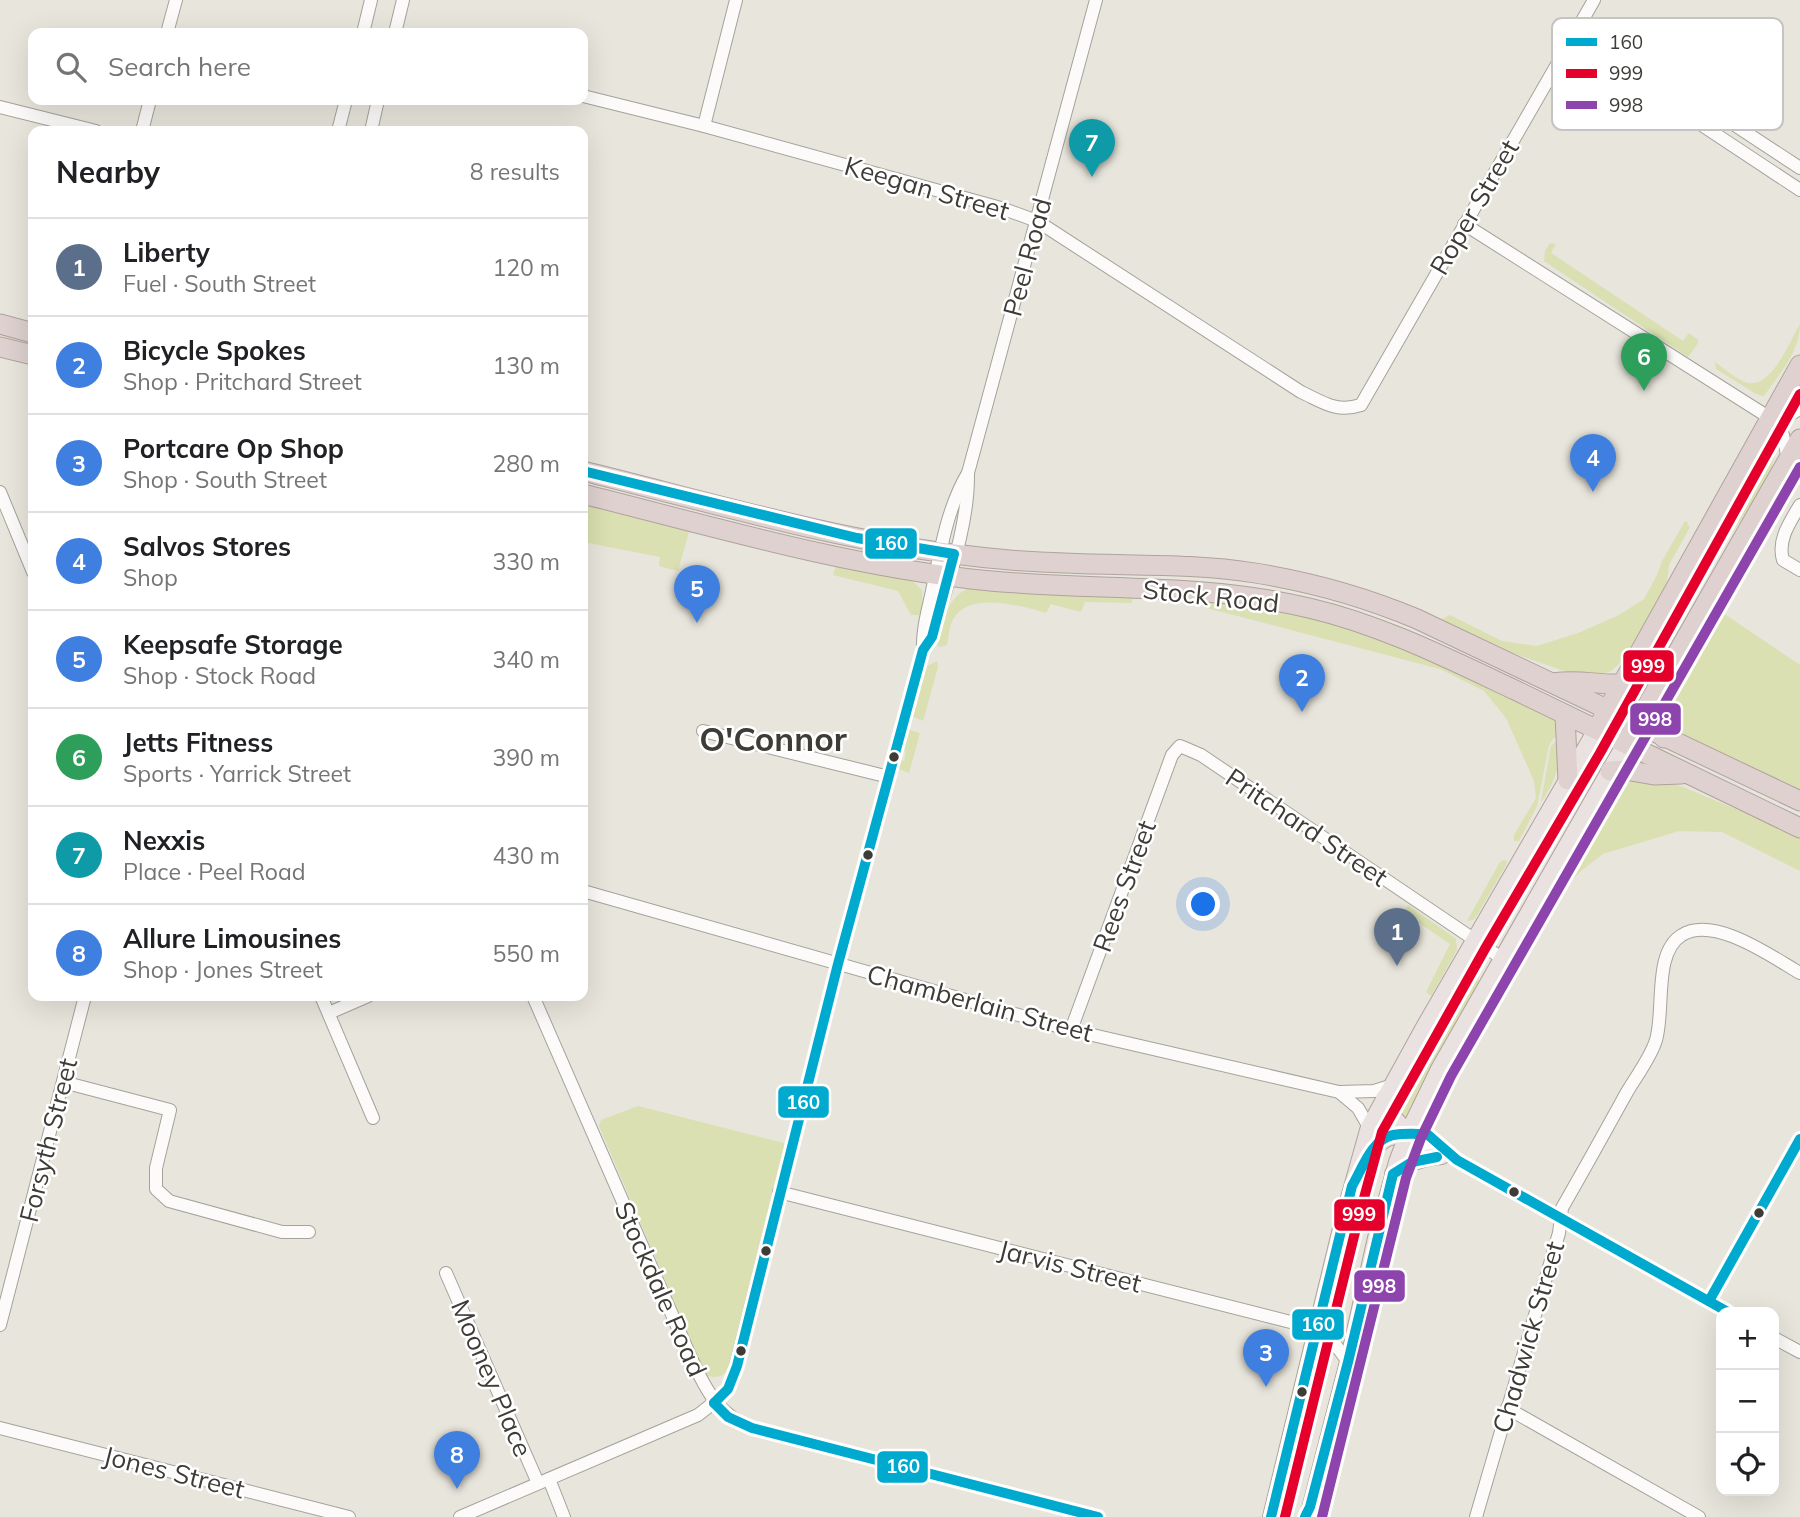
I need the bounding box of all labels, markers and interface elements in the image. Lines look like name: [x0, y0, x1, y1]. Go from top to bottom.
legend: [1552, 18, 1783, 130]
search box: [28, 28, 588, 105]
text: 160: [1609, 30, 1643, 54]
icon: search: [52, 48, 90, 86]
text: Search here: [108, 50, 251, 83]
text: 999: [1609, 61, 1643, 85]
text: 998: [1609, 93, 1643, 117]
pin: 7: [1069, 119, 1115, 177]
street label: Roper Street: [1422, 134, 1526, 280]
street label: Keegan Street: [841, 149, 1013, 227]
text: Nearby: [56, 153, 160, 191]
text: 8 results: [470, 157, 560, 186]
street label: Peel Road: [995, 194, 1059, 320]
text: Liberty: [123, 236, 210, 269]
text: 1: [72, 253, 86, 282]
text: 120 m: [492, 253, 560, 282]
text: Fuel · South Street: [123, 269, 316, 298]
pin: 6: [1621, 333, 1667, 391]
text: Bicycle Spokes: [123, 334, 306, 367]
text: 2: [72, 351, 86, 380]
text: 130 m: [492, 351, 560, 380]
text: Shop · Pritchard Street: [123, 367, 362, 396]
text: Portcare Op Shop: [123, 432, 344, 465]
pin: 4: [1570, 434, 1616, 492]
text: 3: [72, 449, 86, 478]
text: 280 m: [492, 449, 560, 478]
text: Shop · South Street: [123, 465, 327, 494]
line badge: 160: [864, 527, 918, 560]
text: Salvos Stores: [123, 530, 291, 563]
text: 160: [874, 531, 908, 555]
text: 4: [72, 547, 86, 576]
text: 330 m: [492, 547, 560, 576]
text: Shop: [123, 563, 178, 592]
pin: 5: [674, 565, 720, 623]
street label: Stock Road: [1141, 572, 1281, 620]
text: Keepsafe Storage: [123, 628, 343, 661]
text: 5: [72, 645, 86, 674]
text: 340 m: [492, 645, 560, 674]
line badge: 999: [1622, 649, 1675, 683]
pin: 2: [1279, 654, 1325, 712]
text: 999: [1631, 654, 1665, 678]
text: Shop · Stock Road: [123, 661, 316, 690]
line badge: 998: [1629, 702, 1682, 736]
text: 998: [1638, 707, 1672, 731]
district label: O'Connor: [699, 718, 847, 759]
text: Jetts Fitness: [123, 726, 273, 759]
text: 6: [72, 743, 86, 772]
text: 390 m: [492, 743, 560, 772]
unlabelled marker: [887, 750, 901, 764]
text: Sports · Yarrick Street: [123, 759, 351, 788]
street label: Pritchard Street: [1220, 761, 1394, 893]
street label: Rees Street: [1085, 816, 1163, 956]
text: Nexxis: [123, 824, 205, 857]
text: 7: [72, 841, 86, 870]
text: 430 m: [492, 841, 560, 870]
unlabelled marker: [861, 848, 875, 862]
text: Place · Peel Road: [123, 857, 306, 886]
your location: [1186, 887, 1220, 921]
pin: 1: [1374, 908, 1420, 966]
text: Allure Limousines: [123, 922, 341, 955]
text: 8: [72, 939, 86, 968]
text: 550 m: [492, 939, 560, 968]
text: Shop · Jones Street: [123, 955, 323, 984]
street label: Chamberlain Street: [863, 957, 1097, 1049]
street label: Forsyth Street: [12, 1055, 84, 1225]
line badge: 160: [777, 1085, 830, 1119]
text: 160: [786, 1090, 820, 1114]
unlabelled marker: [1507, 1185, 1521, 1199]
street label: Stockdale Road: [608, 1196, 714, 1382]
line badge: 999: [1333, 1198, 1386, 1232]
text: 999: [1342, 1202, 1376, 1226]
unlabelled marker: [1752, 1206, 1766, 1220]
street label: Jarvis Street: [995, 1232, 1145, 1300]
street label: Chadwick Street: [1485, 1237, 1571, 1437]
unlabelled marker: [759, 1244, 773, 1258]
line badge: 998: [1353, 1269, 1406, 1303]
text: 998: [1362, 1274, 1396, 1298]
street label: Mooney Place: [444, 1295, 540, 1461]
map controls: [1716, 1307, 1779, 1496]
button: +: [1716, 1307, 1779, 1370]
line badge: 160: [1291, 1308, 1345, 1341]
text: 160: [1301, 1312, 1335, 1336]
pin: 3: [1243, 1329, 1289, 1387]
unlabelled marker: [734, 1344, 748, 1358]
button: −: [1716, 1370, 1779, 1433]
unlabelled marker: [1295, 1385, 1309, 1399]
pin: 8: [434, 1431, 480, 1489]
button: locate: [1716, 1433, 1779, 1496]
street label: Jones Street: [100, 1439, 248, 1505]
line badge: 160: [876, 1450, 929, 1484]
text: 160: [886, 1454, 920, 1478]

